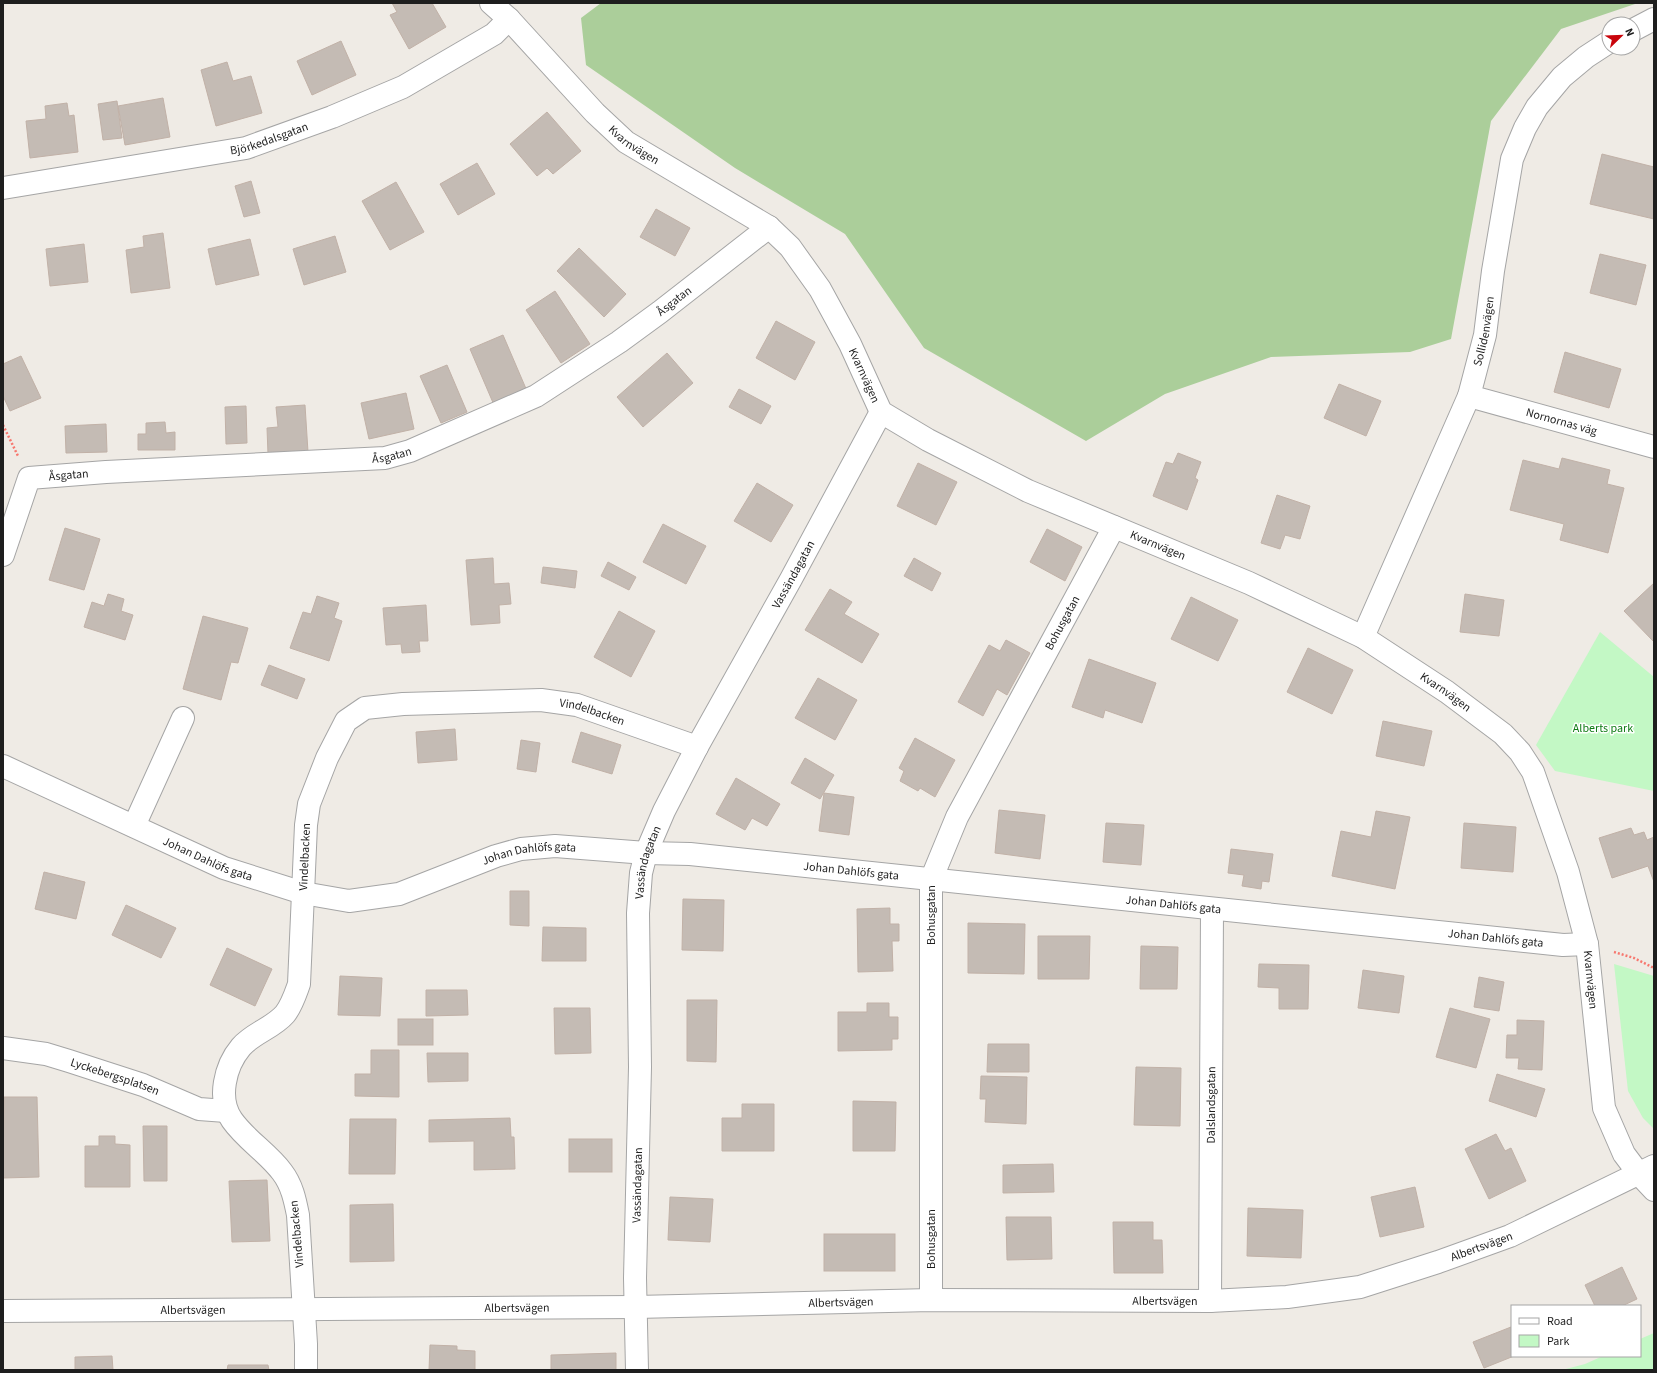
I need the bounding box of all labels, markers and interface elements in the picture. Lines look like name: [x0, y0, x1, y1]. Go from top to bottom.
north arrow: [1601, 16, 1641, 56]
text: N: [1621, 26, 1638, 39]
street label: Björkedalsgatan: [229, 118, 310, 159]
street label: Kvarnvägen: [605, 121, 663, 168]
street label: Åsgatan: [653, 282, 695, 320]
street label: Sollidenvägen: [1469, 295, 1498, 368]
street label: Kvarnvägen: [844, 345, 884, 406]
street label: Nornornas väg: [1524, 404, 1599, 439]
street label: Åsgatan: [372, 442, 413, 467]
street label: Åsgatan: [48, 465, 89, 485]
street label: Kvarnvägen: [1128, 526, 1188, 564]
street label: Vassändagatan: [768, 537, 819, 612]
street label: Bohusgatan: [1040, 592, 1084, 653]
street label: Kvarnvägen: [1417, 668, 1475, 716]
street label: Vindelbacken: [558, 694, 627, 730]
park label: Alberts park: [1573, 720, 1633, 737]
street label: Vindelbacken: [295, 823, 315, 891]
street label: Vassändagatan: [631, 823, 665, 900]
street label: Johan Dahlöfs gata: [160, 832, 255, 885]
street label: Johan Dahlöfs gata: [479, 837, 577, 869]
street label: Johan Dahlöfs gata: [803, 857, 900, 884]
street label: Bohusgatan: [923, 885, 940, 945]
street label: Johan Dahlöfs gata: [1125, 891, 1222, 918]
street label: Johan Dahlöfs gata: [1447, 925, 1544, 951]
street label: Kvarnvägen: [1579, 949, 1602, 1010]
street label: Lyckebergsplatsen: [68, 1054, 162, 1100]
street label: Dalslandsgatan: [1202, 1066, 1220, 1144]
street label: Vassändagatan: [628, 1147, 647, 1223]
street label: Vindelbacken: [286, 1200, 308, 1268]
street label: Bohusgatan: [923, 1209, 940, 1269]
street label: Albertsvägen: [1448, 1227, 1515, 1265]
street label: Albertsvägen: [1132, 1292, 1198, 1309]
street label: Albertsvägen: [808, 1293, 874, 1311]
street label: Albertsvägen: [484, 1299, 550, 1316]
street label: Albertsvägen: [160, 1301, 226, 1319]
legend: [1511, 1305, 1641, 1357]
text: Road: [1547, 1313, 1573, 1330]
text: Park: [1547, 1333, 1569, 1350]

